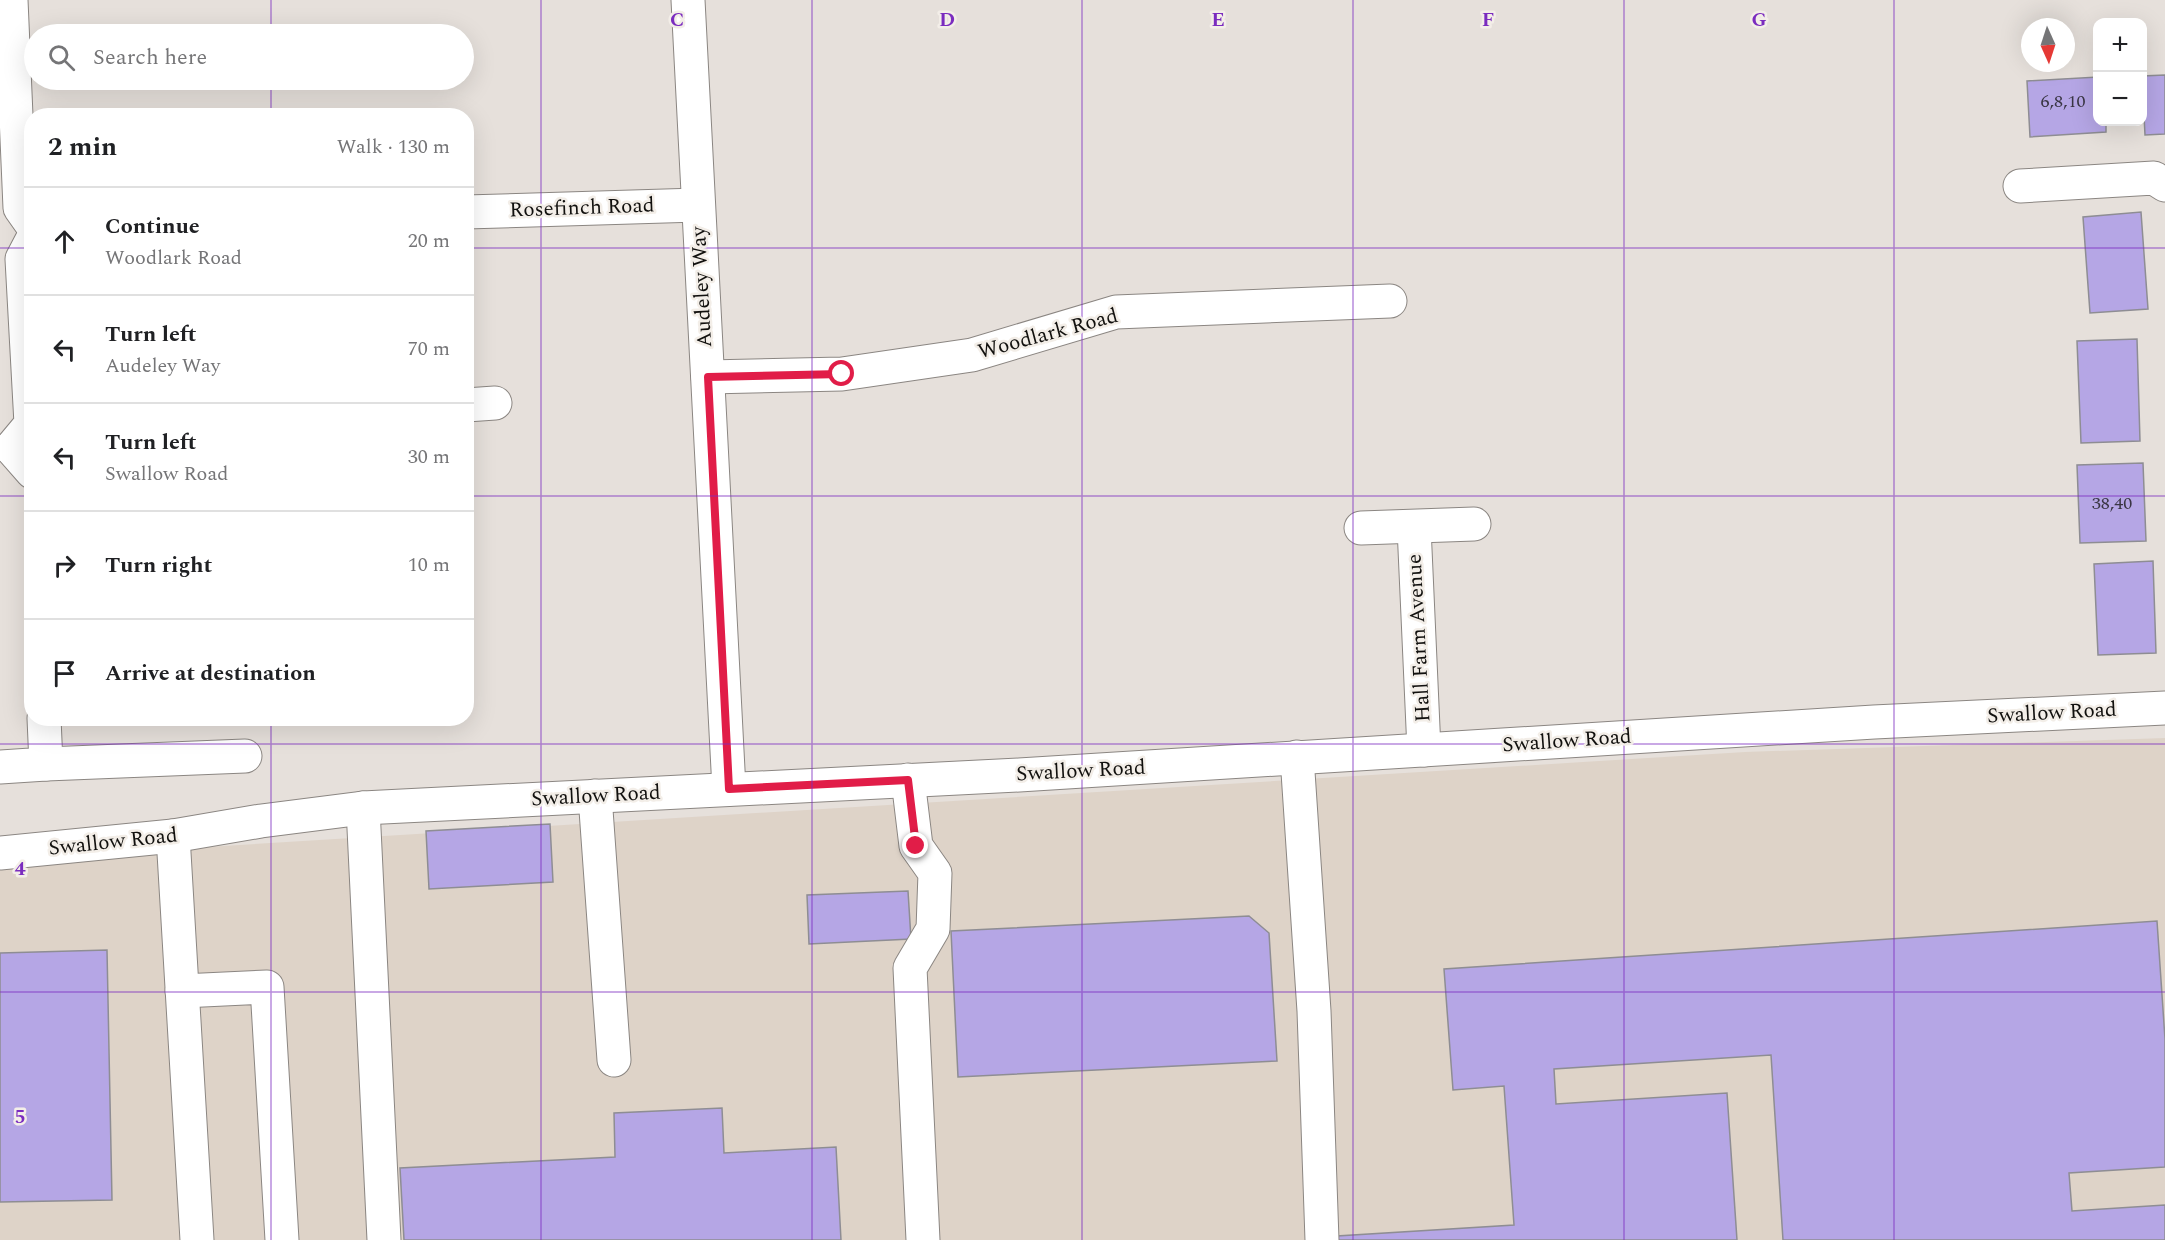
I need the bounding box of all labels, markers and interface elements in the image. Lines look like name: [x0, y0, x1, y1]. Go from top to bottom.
text: C: [670, 5, 684, 35]
text: D: [939, 5, 955, 35]
text: E: [1211, 5, 1225, 35]
text: F: [1482, 5, 1494, 35]
text: G: [1751, 5, 1767, 35]
north arrow: [2021, 18, 2075, 72]
map controls: [2093, 18, 2147, 126]
button: +: [2093, 18, 2147, 72]
search box: [24, 24, 474, 90]
icon: search: [45, 41, 78, 74]
text: Search here: [93, 41, 207, 74]
button: −: [2093, 72, 2147, 126]
house number: 6,8,10: [2041, 88, 2086, 115]
text: 2 min: [48, 127, 117, 167]
text: Walk · 130 m: [337, 132, 450, 162]
street label: Rosefinch Road: [509, 189, 655, 227]
text: Continue: [105, 210, 200, 243]
icon: ahead: [48, 225, 81, 258]
street label: Audeley Way: [683, 225, 721, 348]
text: 20 m: [408, 226, 450, 256]
text: Woodlark Road: [105, 243, 242, 273]
street label: Woodlark Road: [974, 300, 1122, 368]
text: Turn left: [105, 318, 197, 351]
icon: left: [48, 333, 81, 366]
text: 70 m: [408, 334, 450, 364]
text: Audeley Way: [105, 351, 220, 381]
route start: [828, 360, 854, 386]
text: Turn left: [105, 426, 197, 459]
icon: left: [48, 441, 81, 474]
text: 30 m: [408, 442, 450, 472]
text: Swallow Road: [105, 459, 228, 489]
house number: 38,40: [2092, 490, 2132, 517]
icon: right: [48, 549, 81, 582]
text: Turn right: [105, 549, 212, 582]
text: 10 m: [408, 550, 450, 580]
street label: Hall Farm Avenue: [1399, 553, 1439, 723]
icon: arrive: [48, 657, 81, 690]
text: Arrive at destination: [105, 657, 316, 690]
street label: Swallow Road: [1986, 694, 2118, 732]
street label: Swallow Road: [1501, 721, 1633, 761]
street label: Swallow Road: [1015, 752, 1147, 790]
street label: Swallow Road: [530, 777, 662, 815]
street label: Swallow Road: [47, 819, 179, 865]
route end: [902, 832, 928, 858]
text: 4: [14, 854, 26, 884]
text: 5: [14, 1102, 26, 1132]

